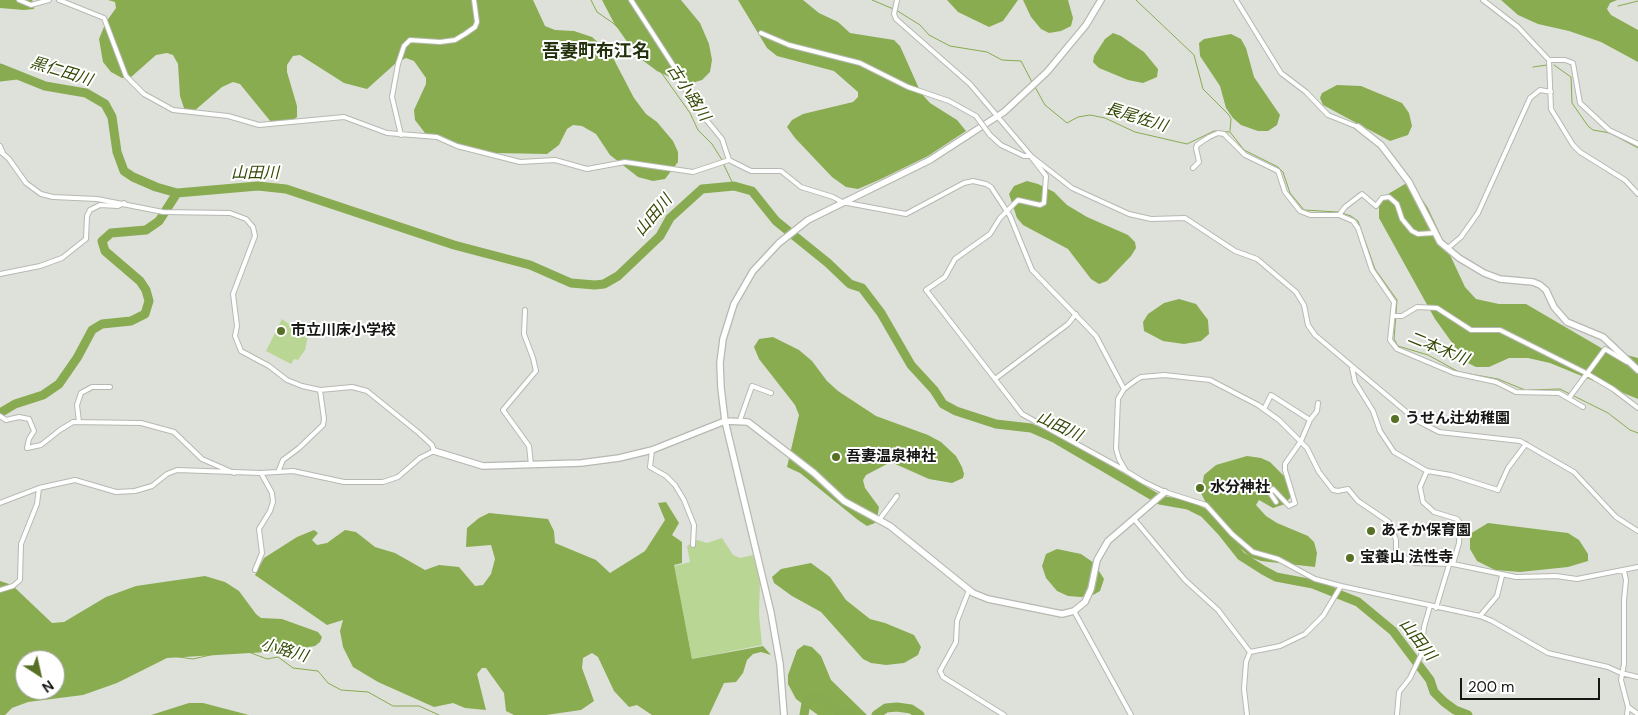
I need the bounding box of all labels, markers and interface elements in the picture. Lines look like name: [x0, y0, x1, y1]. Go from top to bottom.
district label: 吾妻町布江名: [542, 41, 650, 63]
water label: 黒仁田川: [28, 53, 94, 91]
water label: 古小路川: [663, 61, 713, 125]
water label: 長尾佐川: [1103, 99, 1169, 137]
water label: 山田川: [231, 164, 279, 184]
water label: 山田川: [631, 191, 677, 241]
place label: 市立川床小学校: [291, 322, 396, 340]
marker: 市立川床小学校: [275, 325, 287, 337]
water label: 二本木川: [1405, 328, 1471, 370]
water label: 山田川: [1033, 408, 1085, 446]
place label: うせん辻幼稚園: [1405, 410, 1510, 428]
marker: うせん辻幼稚園: [1389, 413, 1401, 425]
place label: 吾妻温泉神社: [846, 448, 936, 466]
marker: 吾妻温泉神社: [830, 451, 842, 463]
place label: 水分神社: [1210, 479, 1270, 497]
marker: 水分神社: [1194, 482, 1206, 494]
place label: あそか保育園: [1381, 522, 1471, 540]
marker: あそか保育園: [1365, 525, 1377, 537]
place label: 宝養山 法性寺: [1360, 549, 1454, 567]
marker: 宝養山 法性寺: [1344, 552, 1356, 564]
water label: 山田川: [1395, 615, 1439, 665]
water label: 小路川: [258, 635, 310, 667]
north arrow: [15, 650, 65, 700]
scale bar: [1463, 668, 1603, 700]
text: N: [39, 676, 57, 697]
text: 200 m: [1468, 677, 1514, 697]

